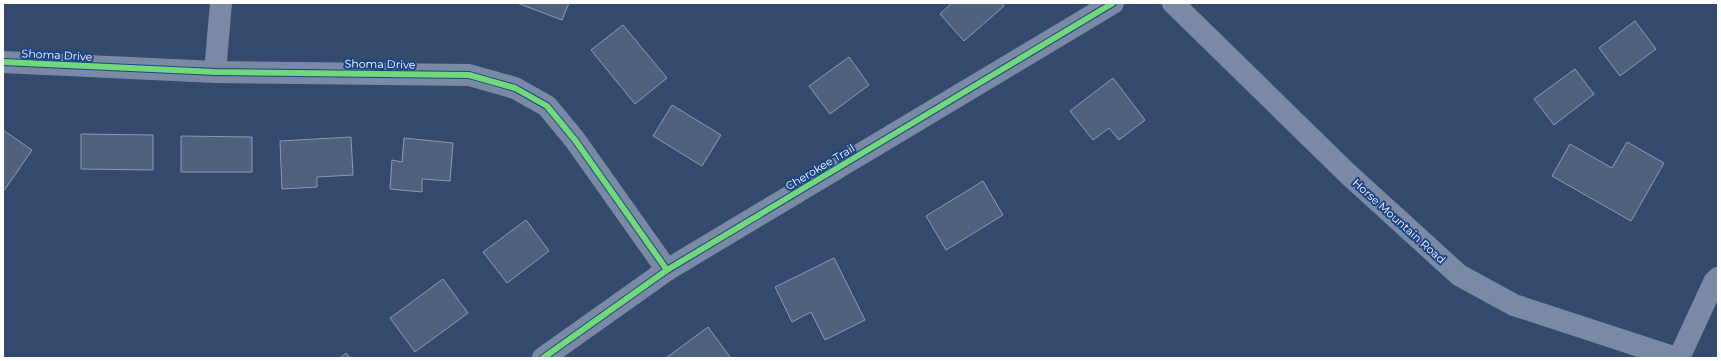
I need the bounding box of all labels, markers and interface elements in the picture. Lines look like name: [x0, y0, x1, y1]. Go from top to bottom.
street label: Shoma Drive: [21, 46, 93, 64]
street label: Shoma Drive: [344, 56, 416, 72]
street label: Cherokee Trail: [783, 141, 857, 193]
street label: Horse Mountain Road: [1350, 176, 1448, 266]

